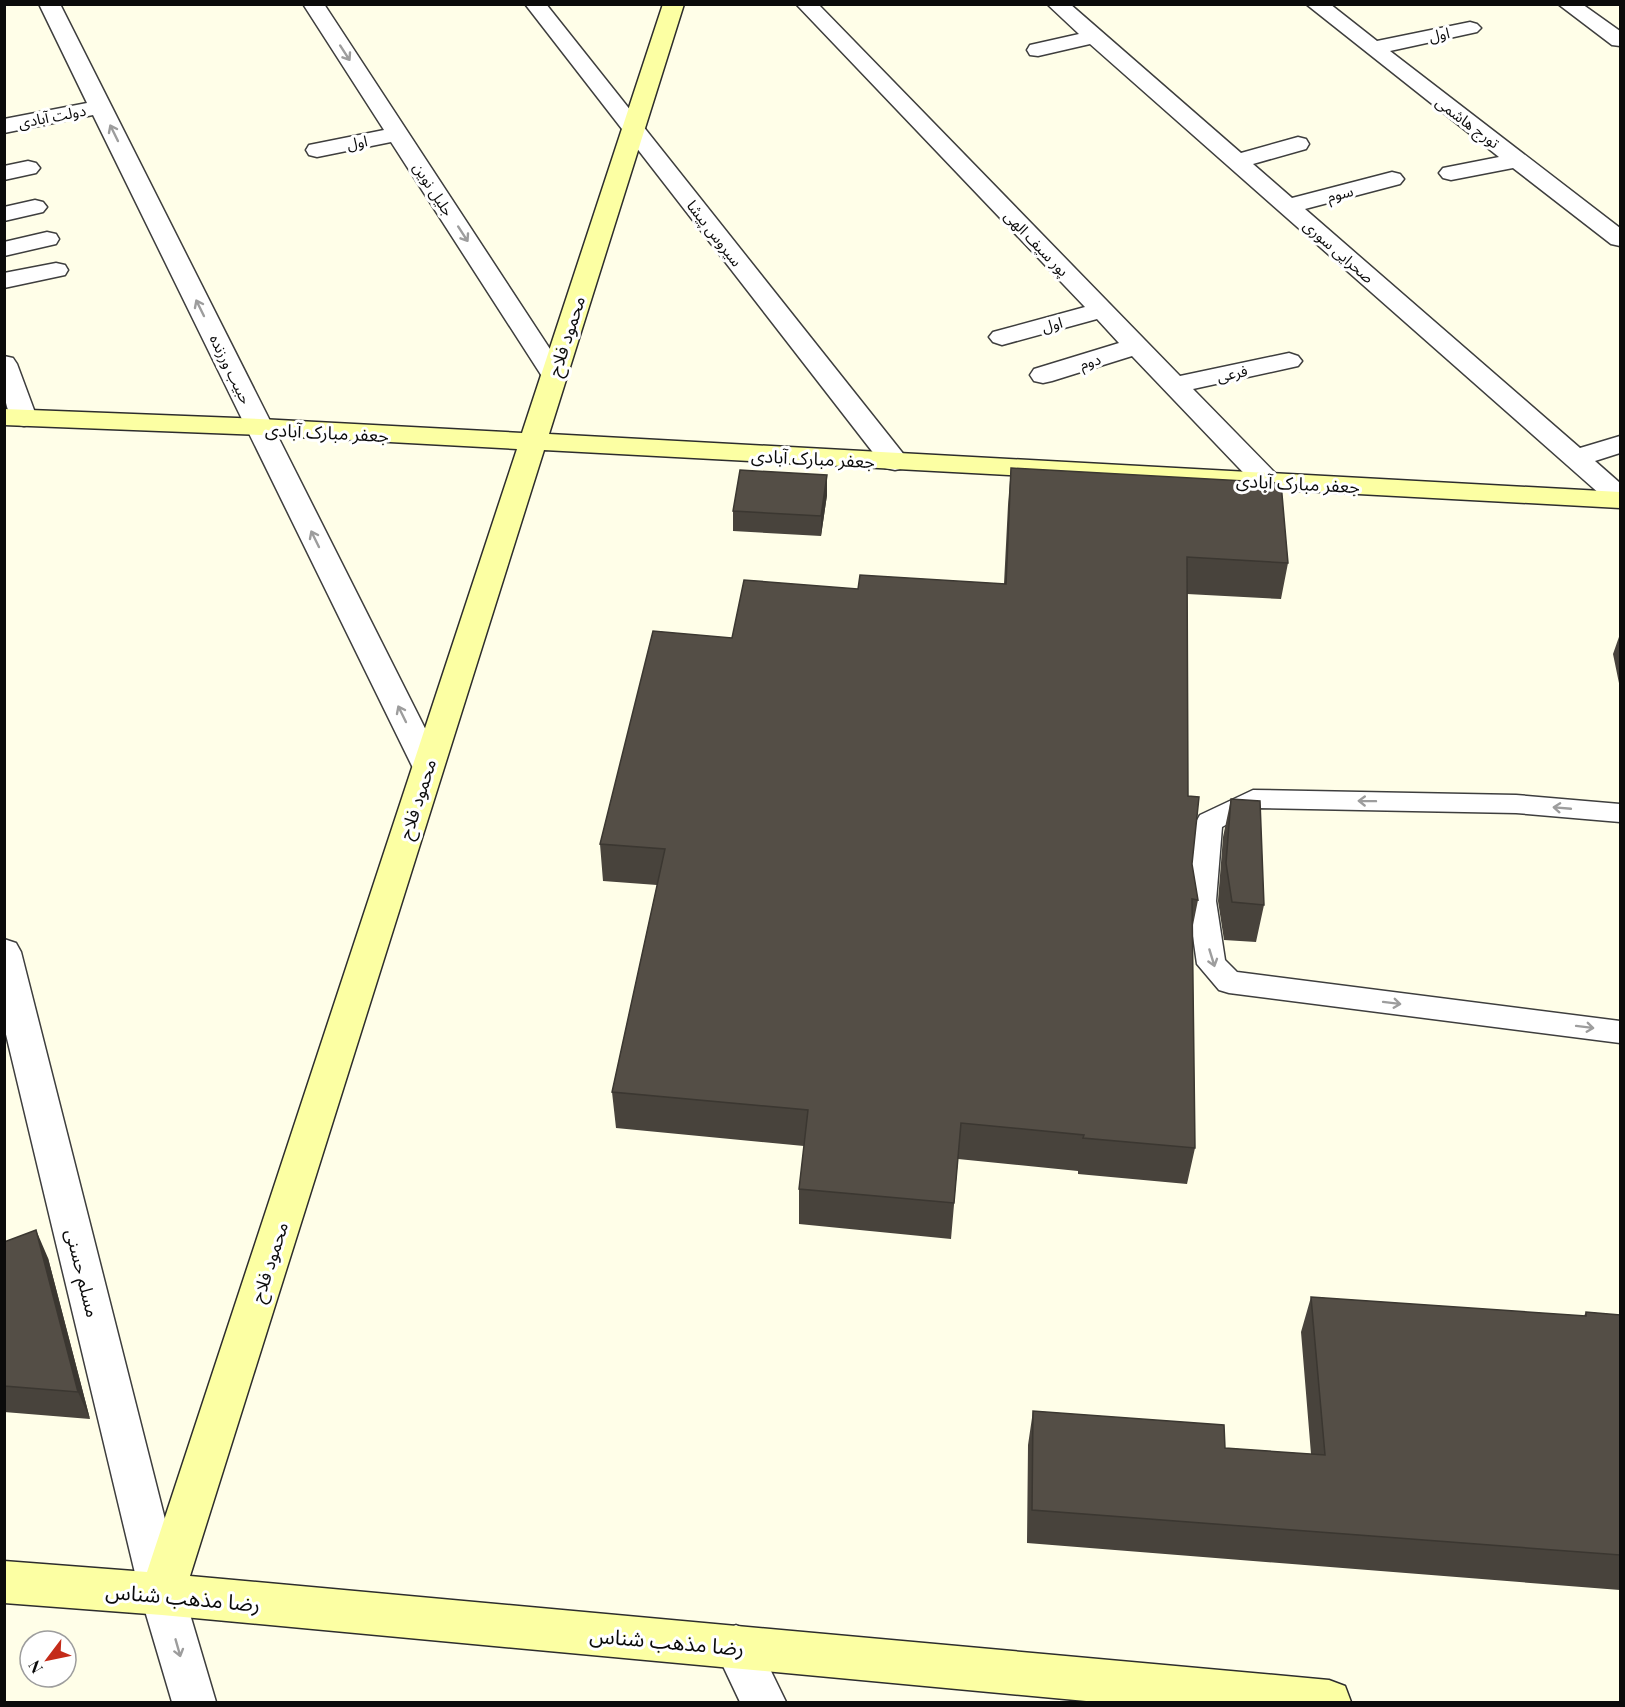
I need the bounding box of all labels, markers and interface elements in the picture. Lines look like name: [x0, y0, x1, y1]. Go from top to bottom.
street label: اول: [1427, 22, 1451, 46]
one-way arrow: [339, 45, 351, 61]
street label: تورج هاشمی: [1430, 91, 1504, 155]
street label: دولت آبادی: [17, 100, 87, 132]
one-way arrow: [107, 125, 119, 143]
street label: اول: [345, 130, 369, 154]
street label: جلیل نوین: [409, 158, 459, 220]
street label: سوم: [1325, 180, 1356, 208]
street label: سیروس پیشا: [682, 196, 747, 271]
street label: پور سیف الهی: [1000, 206, 1074, 281]
street label: صحرایی سوری: [1300, 215, 1378, 287]
one-way arrow: [457, 225, 469, 242]
street label: محمود فلاح: [542, 293, 592, 380]
one-way arrow: [194, 299, 206, 317]
street label: اول: [1039, 312, 1065, 336]
street label: حبیب ورزنده: [206, 331, 257, 407]
street label: دوم: [1077, 348, 1104, 376]
street label: فرعی: [1215, 360, 1249, 386]
street label: جعفر مبارک آبادی: [264, 417, 390, 447]
street label: جعفر مبارک آبادی: [750, 443, 876, 473]
street label: جعفر مبارک آبادی: [1235, 468, 1361, 498]
one-way arrow: [309, 530, 321, 548]
one-way arrow: [396, 705, 407, 723]
street label: محمود فلاح: [393, 756, 443, 843]
one-way arrow: [1358, 796, 1378, 807]
one-way arrow: [1553, 802, 1573, 813]
one-way arrow: [1207, 948, 1218, 967]
one-way arrow: [1382, 998, 1401, 1009]
one-way arrow: [1575, 1022, 1595, 1033]
street label: محمود فلاح: [245, 1219, 295, 1306]
street label: مسلم حسنی: [59, 1226, 106, 1320]
street label: رضا مذهب شناس: [105, 1575, 261, 1617]
street label: رضا مذهب شناس: [589, 1619, 745, 1661]
north arrow: [18, 1629, 78, 1689]
one-way arrow: [173, 1638, 184, 1657]
text: N: [23, 1656, 47, 1678]

